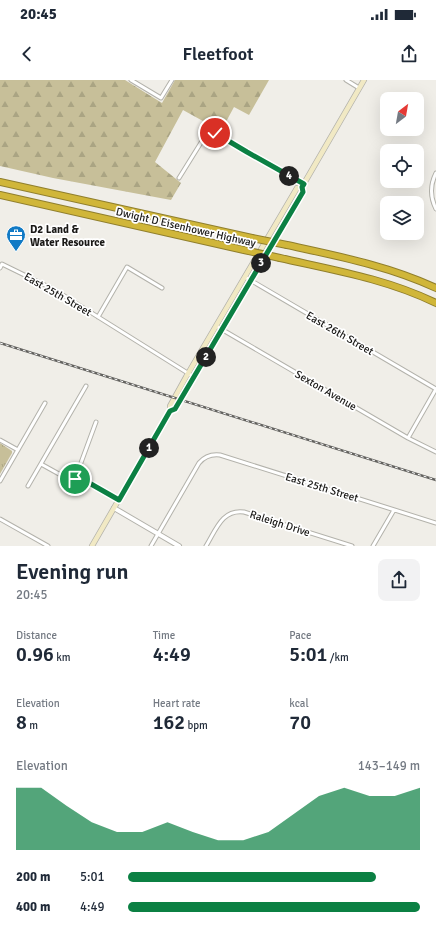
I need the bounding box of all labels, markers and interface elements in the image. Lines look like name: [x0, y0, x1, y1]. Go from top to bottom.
text: 20:45: [20, 5, 57, 23]
icon: back: [16, 43, 38, 65]
text: Fleetfoot: [182, 43, 254, 65]
icon: share: [398, 43, 420, 65]
north arrow: [380, 92, 424, 136]
map controls: [380, 92, 424, 240]
pin: [198, 116, 232, 150]
icon: check: [204, 122, 226, 144]
button: locate: [380, 144, 424, 188]
pin: 4: [279, 166, 299, 186]
text: 4: [286, 169, 292, 182]
button: layers: [380, 196, 424, 240]
street label: Dwight D Eisenhower Highway: [115, 205, 258, 250]
place label: D2 Land & Water Resource: [30, 223, 105, 249]
office icon: D2 Land & Water Resource: [5, 224, 27, 252]
pin: 3: [251, 253, 271, 273]
text: 3: [258, 256, 264, 269]
street label: East 25th Street: [22, 270, 94, 319]
street label: East 26th Street: [304, 309, 376, 358]
pin: 2: [196, 347, 216, 367]
text: 2: [203, 350, 209, 363]
street label: Sexton Avenue: [293, 368, 359, 413]
pin: 1: [139, 438, 159, 458]
text: 1: [146, 441, 152, 454]
pin: [58, 462, 92, 496]
icon: arrive: [64, 468, 86, 490]
street label: East 25th Street: [284, 470, 360, 505]
street label: Raleigh Drive: [248, 508, 312, 539]
text: Evening run: [16, 558, 129, 585]
button: share: [378, 559, 420, 601]
text: 20:45: [16, 587, 48, 603]
text: Distance: [16, 629, 57, 642]
text: Time: [153, 629, 175, 642]
text: Pace: [289, 629, 312, 642]
text: 0.96: [16, 642, 54, 667]
text: 4:49: [153, 642, 191, 667]
text: 5:01: [289, 642, 327, 667]
text: km: [54, 651, 71, 664]
text: /km: [327, 651, 349, 664]
text: Elevation: [16, 697, 60, 710]
text: Heart rate: [153, 697, 200, 710]
text: kcal: [289, 697, 309, 710]
text: 8: [16, 710, 27, 735]
text: 162: [153, 710, 185, 735]
text: 70: [289, 710, 311, 735]
text: m: [27, 719, 38, 732]
text: bpm: [185, 719, 208, 732]
text: Elevation: [16, 758, 68, 774]
text: 143–149 m: [358, 758, 420, 774]
text: 200 m: [16, 869, 50, 885]
text: 5:01: [80, 869, 105, 885]
text: 400 m: [16, 899, 50, 915]
text: 4:49: [80, 899, 105, 915]

